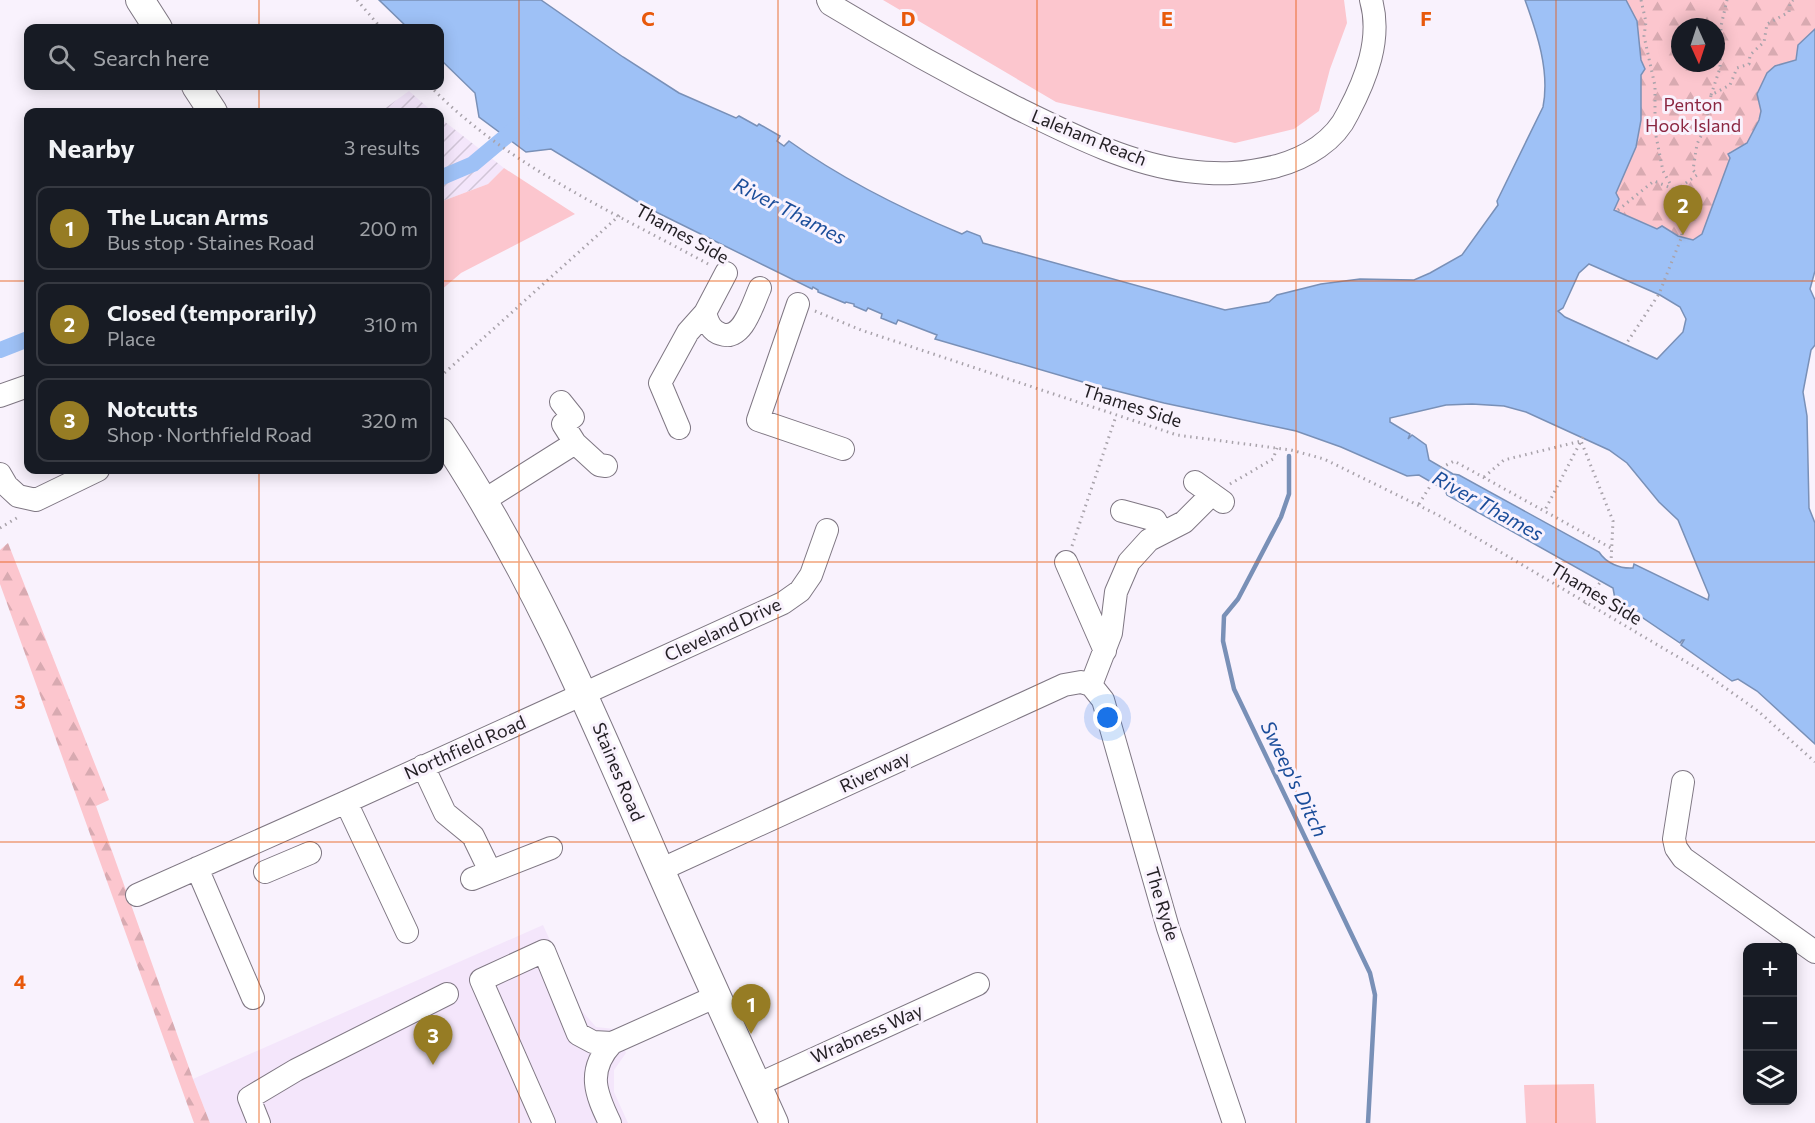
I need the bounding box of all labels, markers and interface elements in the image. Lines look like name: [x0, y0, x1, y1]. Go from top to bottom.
text: C: [641, 6, 655, 30]
text: D: [901, 6, 915, 30]
text: E: [1161, 6, 1173, 30]
text: F: [1420, 6, 1432, 30]
north arrow: [1671, 18, 1725, 72]
search box: [24, 24, 444, 90]
icon: search: [45, 41, 78, 74]
text: Search here: [93, 44, 209, 71]
park label: Penton Hook Island: [1645, 93, 1741, 136]
street label: Laleham Reach: [1029, 104, 1150, 170]
text: Nearby: [48, 132, 135, 163]
text: 3 results: [344, 135, 420, 159]
water label: River Thames: [730, 172, 851, 249]
pin: 2: [1664, 186, 1702, 235]
street label: Thames Side: [632, 198, 733, 268]
text: The Lucan Arms: [107, 203, 269, 230]
text: 1: [65, 216, 74, 240]
text: 200 m: [360, 216, 418, 240]
text: Bus stop · Staines Road: [107, 230, 314, 254]
text: Closed (temporarily): [107, 299, 317, 326]
text: 2: [64, 312, 75, 336]
text: 310 m: [364, 312, 418, 336]
text: Place: [107, 326, 156, 350]
street label: Thames Side: [1080, 379, 1185, 431]
text: Notcutts: [107, 395, 198, 422]
text: 3: [64, 408, 75, 432]
text: 320 m: [361, 408, 418, 432]
text: Shop · Northfield Road: [107, 422, 312, 446]
water label: River Thames: [1429, 465, 1548, 545]
street label: Thames Side: [1547, 557, 1646, 629]
street label: Cleveland Drive: [661, 592, 784, 666]
text: 3: [14, 689, 26, 713]
your location: [1093, 703, 1122, 732]
street label: Northfield Road: [400, 710, 529, 784]
water label: Sweep's Ditch: [1256, 717, 1333, 841]
street label: Staines Road: [588, 719, 650, 824]
street label: Riverway: [836, 745, 913, 797]
street label: The Ryde: [1141, 864, 1185, 943]
map controls: [1743, 943, 1797, 1105]
button: +: [1743, 943, 1797, 997]
text: 4: [14, 969, 26, 993]
pin: 1: [732, 984, 771, 1034]
button: −: [1743, 997, 1797, 1051]
street label: Wrabness Way: [807, 999, 926, 1068]
pin: 3: [414, 1016, 452, 1065]
button: layers: [1743, 1051, 1797, 1105]

